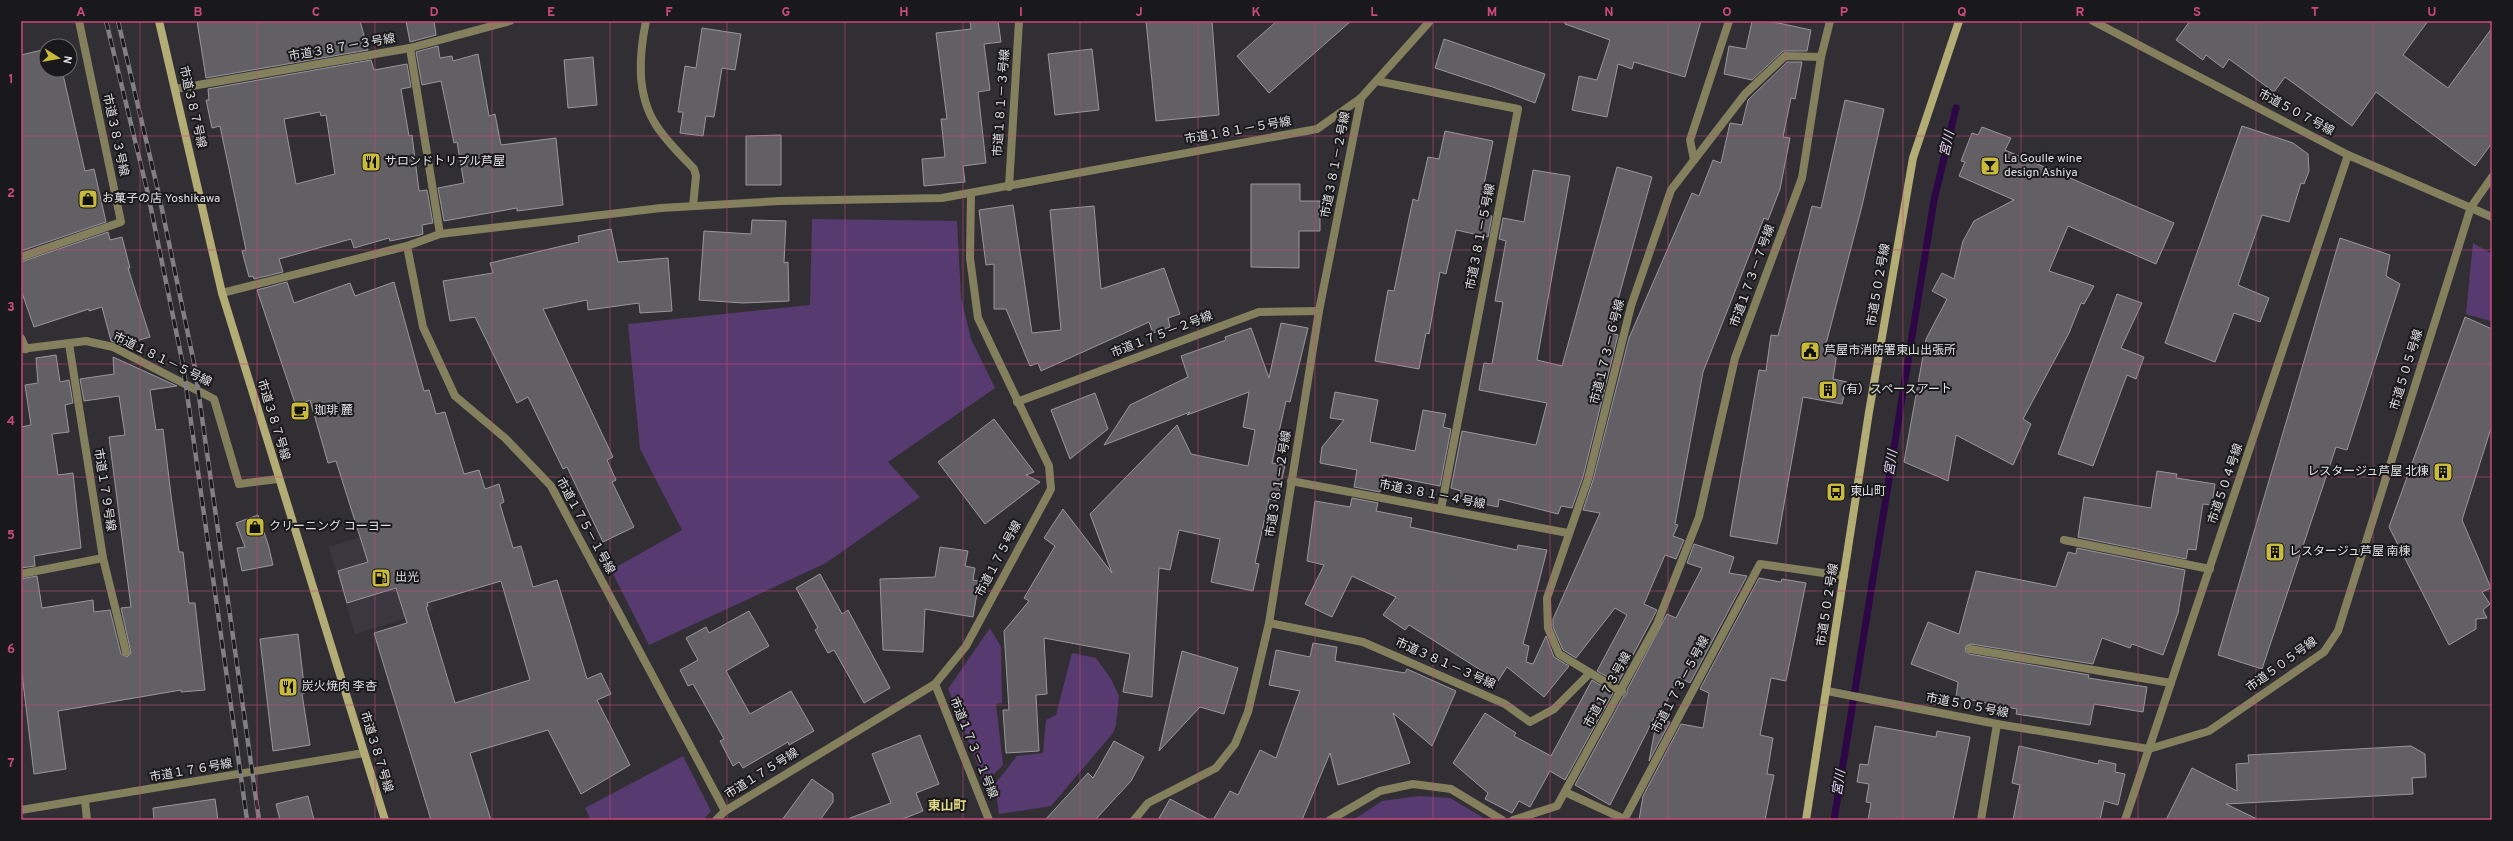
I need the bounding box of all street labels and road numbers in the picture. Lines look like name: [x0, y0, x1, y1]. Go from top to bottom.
street label: 市道３８７－３号線: [287, 31, 397, 65]
street label: 市道１８１－３号線: [990, 49, 1014, 157]
street label: 市道３８７号線: [175, 64, 209, 150]
street label: 市道５０７号線: [2255, 86, 2337, 140]
street label: 市道３８３号線: [98, 92, 132, 178]
street label: 市道３８１－２号線: [1318, 110, 1354, 220]
street label: 市道１８１－５号線: [1183, 114, 1293, 148]
street label: 市道３８１－５号線: [1463, 182, 1499, 292]
street label: 市道１７３－７号線: [1727, 223, 1779, 329]
street label: 市道５０２号線: [1864, 242, 1894, 328]
street label: 市道１７３－６号線: [1587, 298, 1629, 406]
street label: 市道１７５－２号線: [1109, 308, 1215, 362]
street label: 市道５０５号線: [2387, 327, 2427, 413]
street label: 市道１８１－５号線: [110, 329, 214, 391]
street label: 市道３８７号線: [253, 377, 293, 463]
street label: 市道３８１－２号線: [1263, 429, 1295, 539]
street label: 市道５０４号線: [2205, 442, 2247, 526]
street label: 市道１７９号線: [90, 447, 118, 533]
street label: 市道１７５－１号線: [552, 475, 618, 577]
street label: 市道３８１－４号線: [1377, 477, 1487, 513]
street label: 市道１７５号線: [972, 518, 1026, 600]
street label: 市道５０２号線: [1814, 562, 1842, 648]
street label: 市道１７３－５号線: [1649, 634, 1713, 736]
street label: 市道５０５号線: [2243, 634, 2321, 696]
street label: 市道３８１－３号線: [1392, 635, 1498, 693]
street label: 市道１７３号線: [1581, 649, 1635, 731]
street label: 市道５０５号線: [1924, 690, 2010, 722]
street label: 市道１７３－１号線: [945, 695, 1001, 801]
street label: 市道３８７号線: [356, 709, 396, 795]
street label: 市道１７５号線: [722, 745, 802, 803]
street label: 市道１７６号線: [148, 756, 234, 786]

